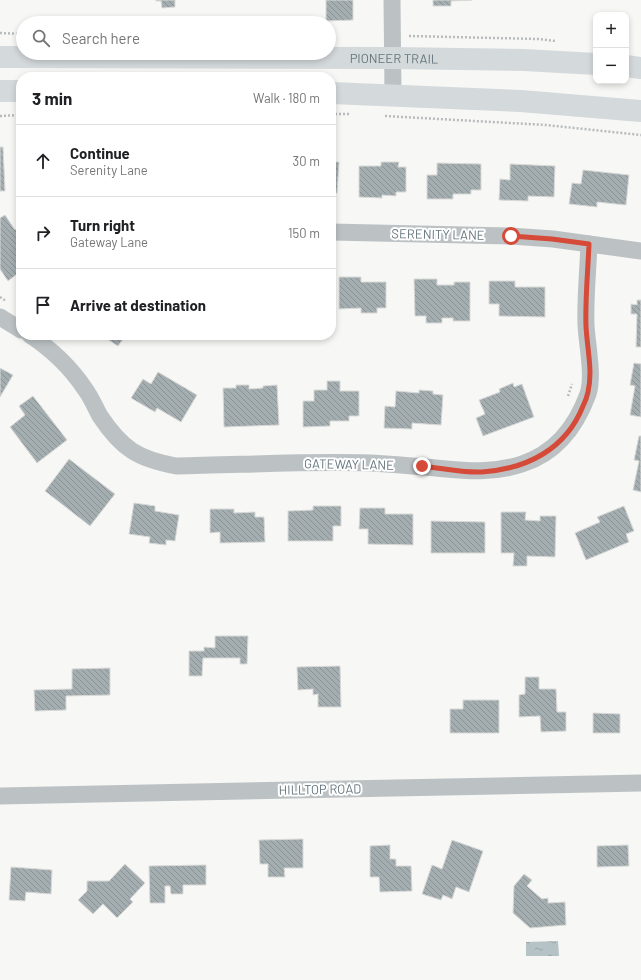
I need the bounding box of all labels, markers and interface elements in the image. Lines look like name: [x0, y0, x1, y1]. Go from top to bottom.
map controls: [593, 12, 629, 84]
button: +: [593, 12, 629, 48]
search box: [16, 16, 336, 60]
icon: search: [30, 27, 52, 49]
text: Search here: [62, 29, 140, 47]
button: −: [593, 48, 629, 84]
street label: PIONEER TRAIL: [350, 50, 438, 67]
text: 3 min: [32, 88, 72, 108]
text: Walk · 180 m: [253, 90, 320, 106]
text: Continue: [70, 144, 130, 162]
icon: ahead: [32, 150, 54, 172]
text: 30 m: [293, 153, 320, 169]
text: Serenity Lane: [70, 162, 148, 178]
text: Turn right: [70, 216, 135, 234]
icon: right: [32, 222, 54, 244]
text: 150 m: [288, 225, 320, 241]
street label: SERENITY LANE: [391, 225, 485, 243]
route start: [502, 227, 520, 245]
text: Gateway Lane: [70, 234, 148, 250]
icon: arrive: [32, 294, 54, 316]
text: Arrive at destination: [70, 296, 206, 314]
street label: GATEWAY LANE: [304, 455, 394, 473]
route end: [413, 457, 431, 475]
street label: HILLTOP ROAD: [279, 780, 361, 798]

